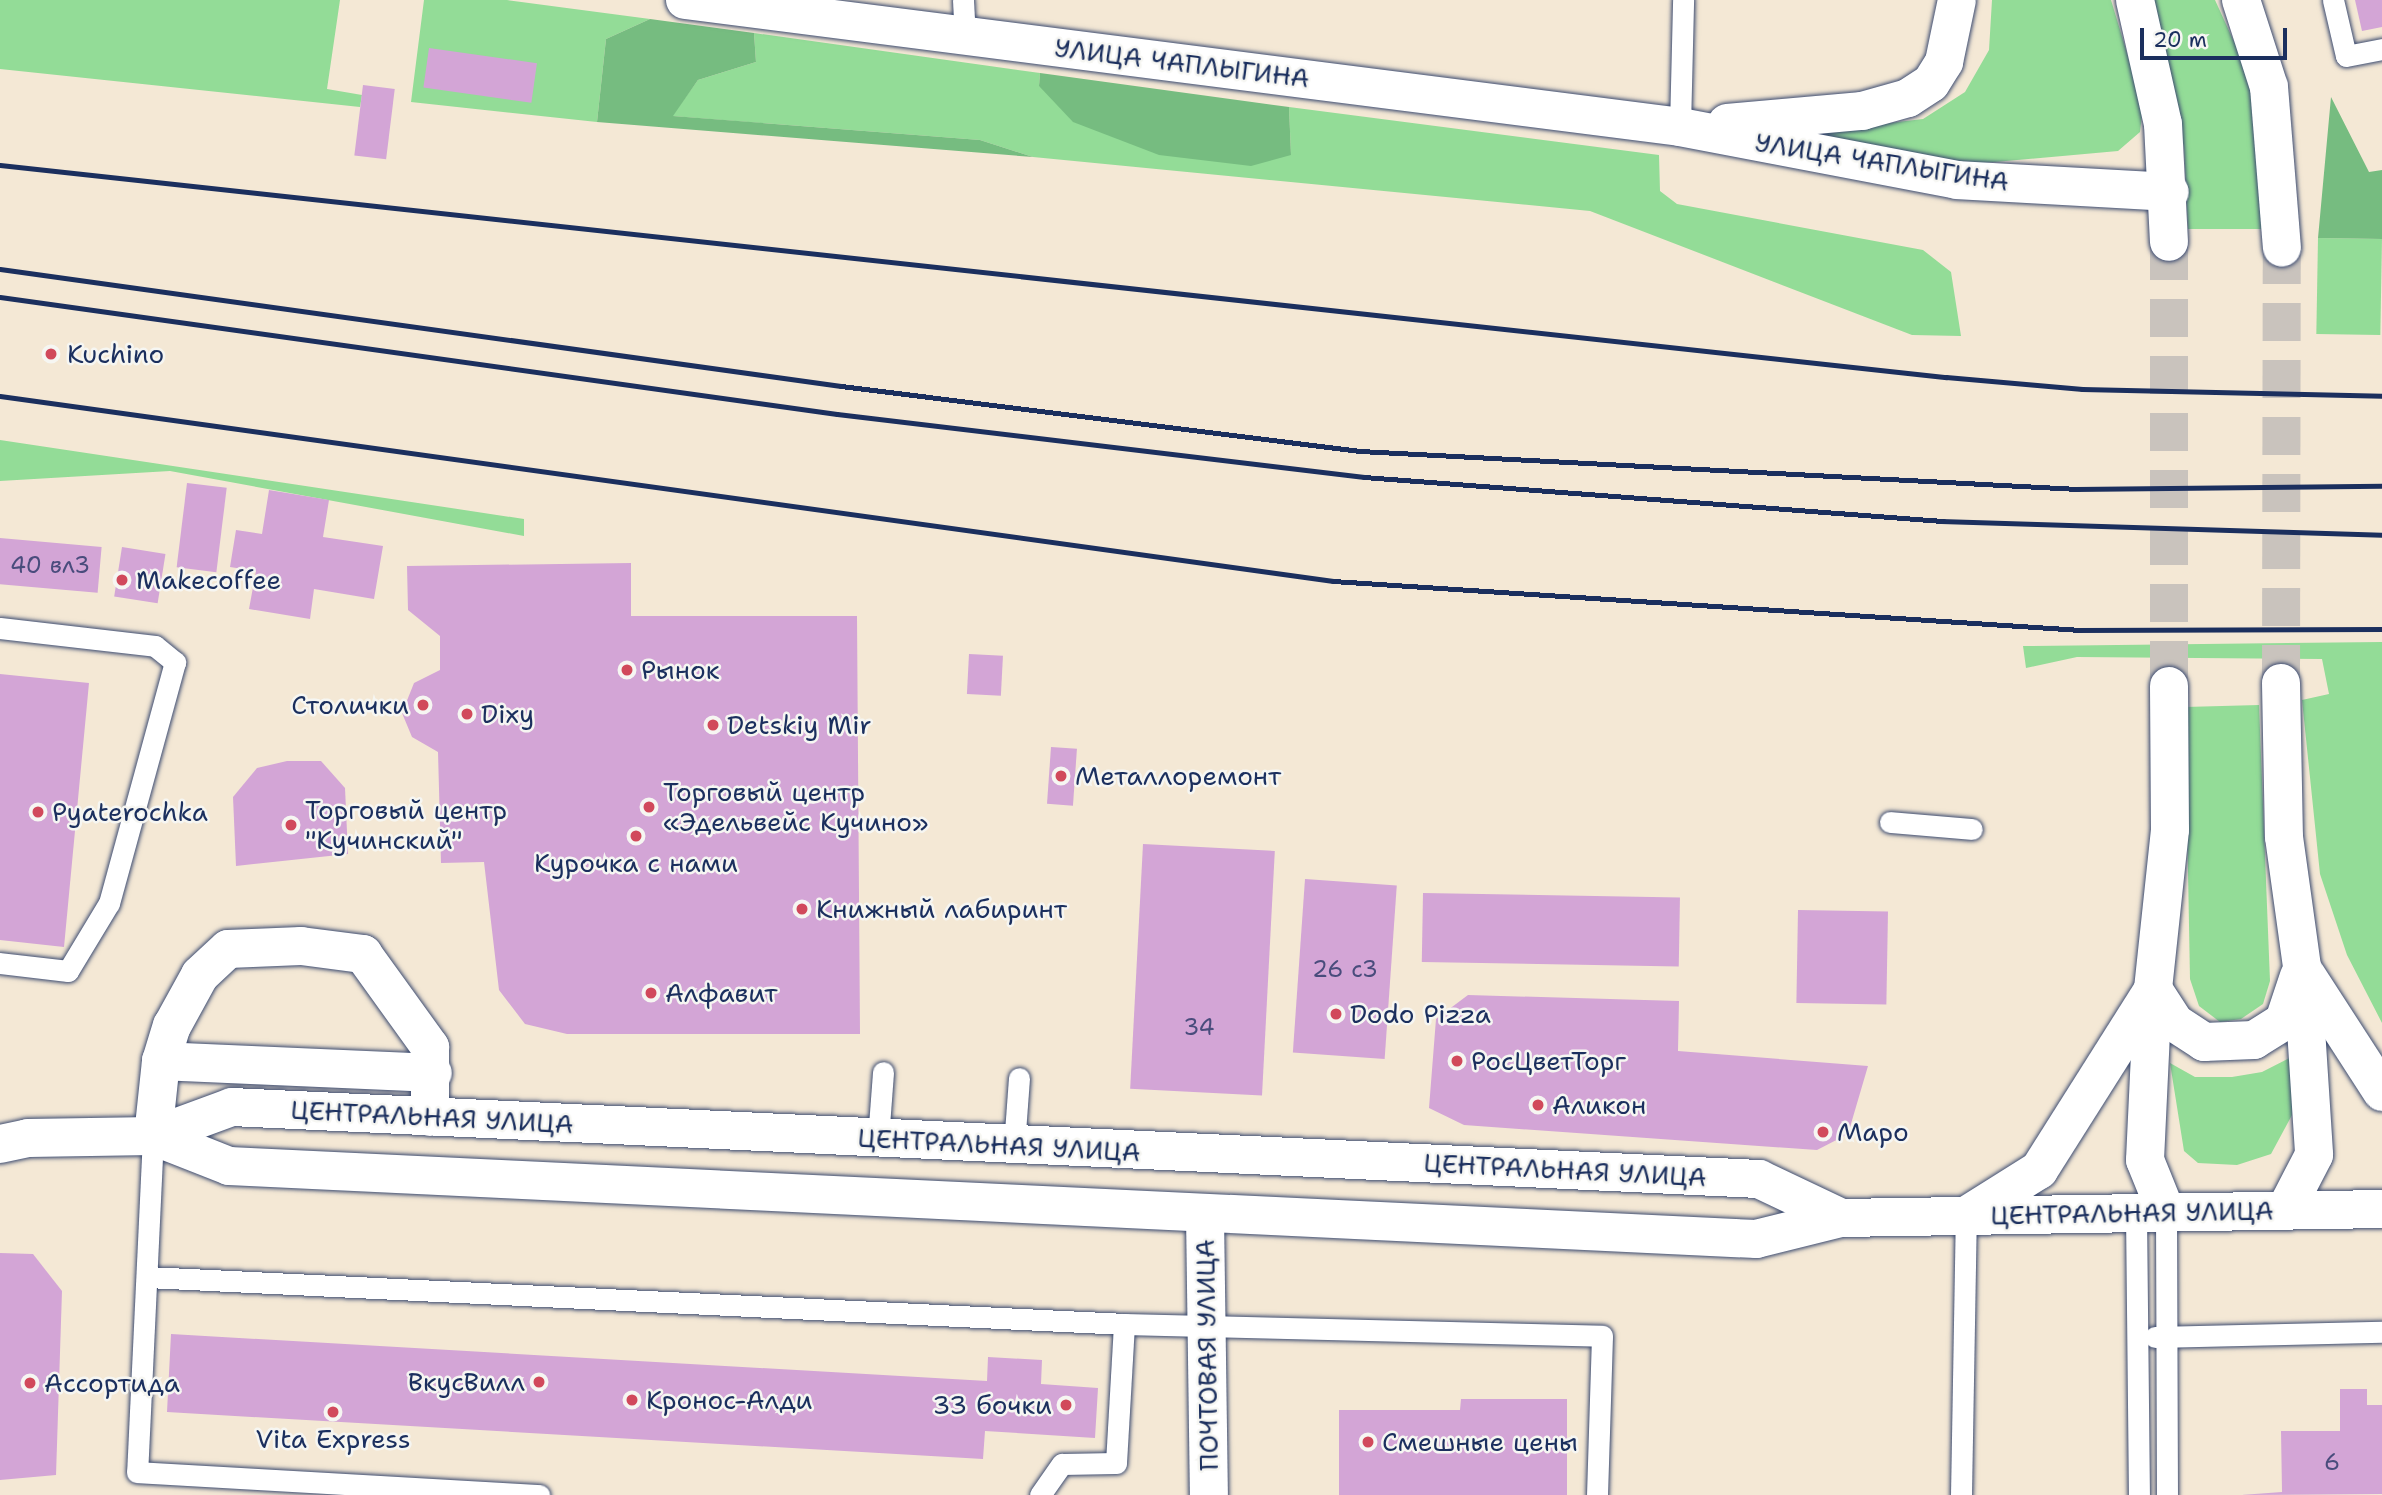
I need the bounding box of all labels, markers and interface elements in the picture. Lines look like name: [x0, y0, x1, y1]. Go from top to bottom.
scale bar: [2144, 14, 2291, 58]
text: 20 m: [2153, 26, 2207, 54]
street label: УЛИЦА ЧАПЛЫГИНА: [1053, 32, 1311, 94]
street label: УЛИЦА ЧАПЛЫГИНА: [1753, 127, 2011, 197]
place label: Kuchino: [67, 338, 164, 370]
marker: Kuchino: [41, 344, 61, 364]
house number: 40 вл3: [10, 551, 90, 579]
place label: Makecoffee: [136, 564, 281, 596]
marker: Makecoffee: [114, 572, 130, 588]
place label: Рынок: [641, 654, 720, 686]
marker: Рынок: [619, 662, 635, 678]
place label: Столички: [291, 689, 409, 721]
marker: Столички: [415, 697, 431, 713]
place label: Dixy: [481, 698, 534, 730]
marker: Dixy: [459, 706, 475, 722]
place label: Detskiy Mir: [727, 709, 871, 741]
marker: Detskiy Mir: [705, 717, 721, 733]
place label: Металлоремонт: [1075, 760, 1281, 792]
marker: Металлоремонт: [1053, 768, 1069, 784]
place label: Торговый центр «Эдельвейс Кучино»: [663, 776, 928, 838]
place label: Торговый центр "Кучинский": [305, 794, 507, 856]
place label: Pyaterochka: [52, 796, 208, 828]
marker: Торговый центр «Эдельвейс Кучино»: [641, 799, 657, 815]
marker: Pyaterochka: [30, 804, 46, 820]
marker: Торговый центр "Кучинский": [283, 817, 299, 833]
marker: Курочка с нами: [628, 828, 644, 844]
place label: Курочка с нами: [534, 847, 738, 879]
place label: Книжный лабиринт: [816, 893, 1067, 925]
marker: Книжный лабиринт: [794, 901, 810, 917]
house number: 26 с3: [1312, 955, 1378, 983]
place label: Алфавит: [665, 977, 777, 1009]
marker: Алфавит: [643, 985, 659, 1001]
place label: Dodo Pizza: [1350, 998, 1491, 1030]
marker: Dodo Pizza: [1328, 1006, 1344, 1022]
house number: 34: [1183, 1013, 1215, 1041]
place label: РосЦветТорг: [1471, 1045, 1626, 1077]
marker: РосЦветТорг: [1449, 1053, 1465, 1069]
place label: Аликон: [1552, 1089, 1646, 1121]
street label: ЦЕНТРАЛЬНАЯ УЛИЦА: [290, 1094, 574, 1140]
marker: Аликон: [1530, 1097, 1546, 1113]
place label: Маро: [1837, 1116, 1909, 1148]
street label: ЦЕНТРАЛЬНАЯ УЛИЦА: [857, 1122, 1141, 1168]
marker: Маро: [1815, 1124, 1831, 1140]
street label: ЦЕНТРАЛЬНАЯ УЛИЦА: [1423, 1147, 1707, 1193]
street label: ЦЕНТРАЛЬНАЯ УЛИЦА: [1990, 1195, 2274, 1231]
street label: ПОЧТОВАЯ УЛИЦА: [1189, 1239, 1225, 1471]
place label: ВкусВилл: [408, 1366, 525, 1398]
place label: Ассортида: [44, 1367, 180, 1399]
marker: ВкусВилл: [531, 1374, 547, 1390]
marker: Ассортида: [22, 1375, 38, 1391]
place label: Кронос-Алди: [646, 1384, 813, 1416]
place label: 33 бочки: [932, 1389, 1052, 1421]
marker: Кронос-Алди: [624, 1392, 640, 1408]
marker: 33 бочки: [1058, 1397, 1074, 1413]
marker: Vita Express: [325, 1404, 341, 1420]
place label: Vita Express: [255, 1423, 411, 1455]
place label: Смешные цены: [1382, 1426, 1578, 1458]
marker: Смешные цены: [1360, 1434, 1376, 1450]
house number: 6: [2324, 1448, 2340, 1476]

